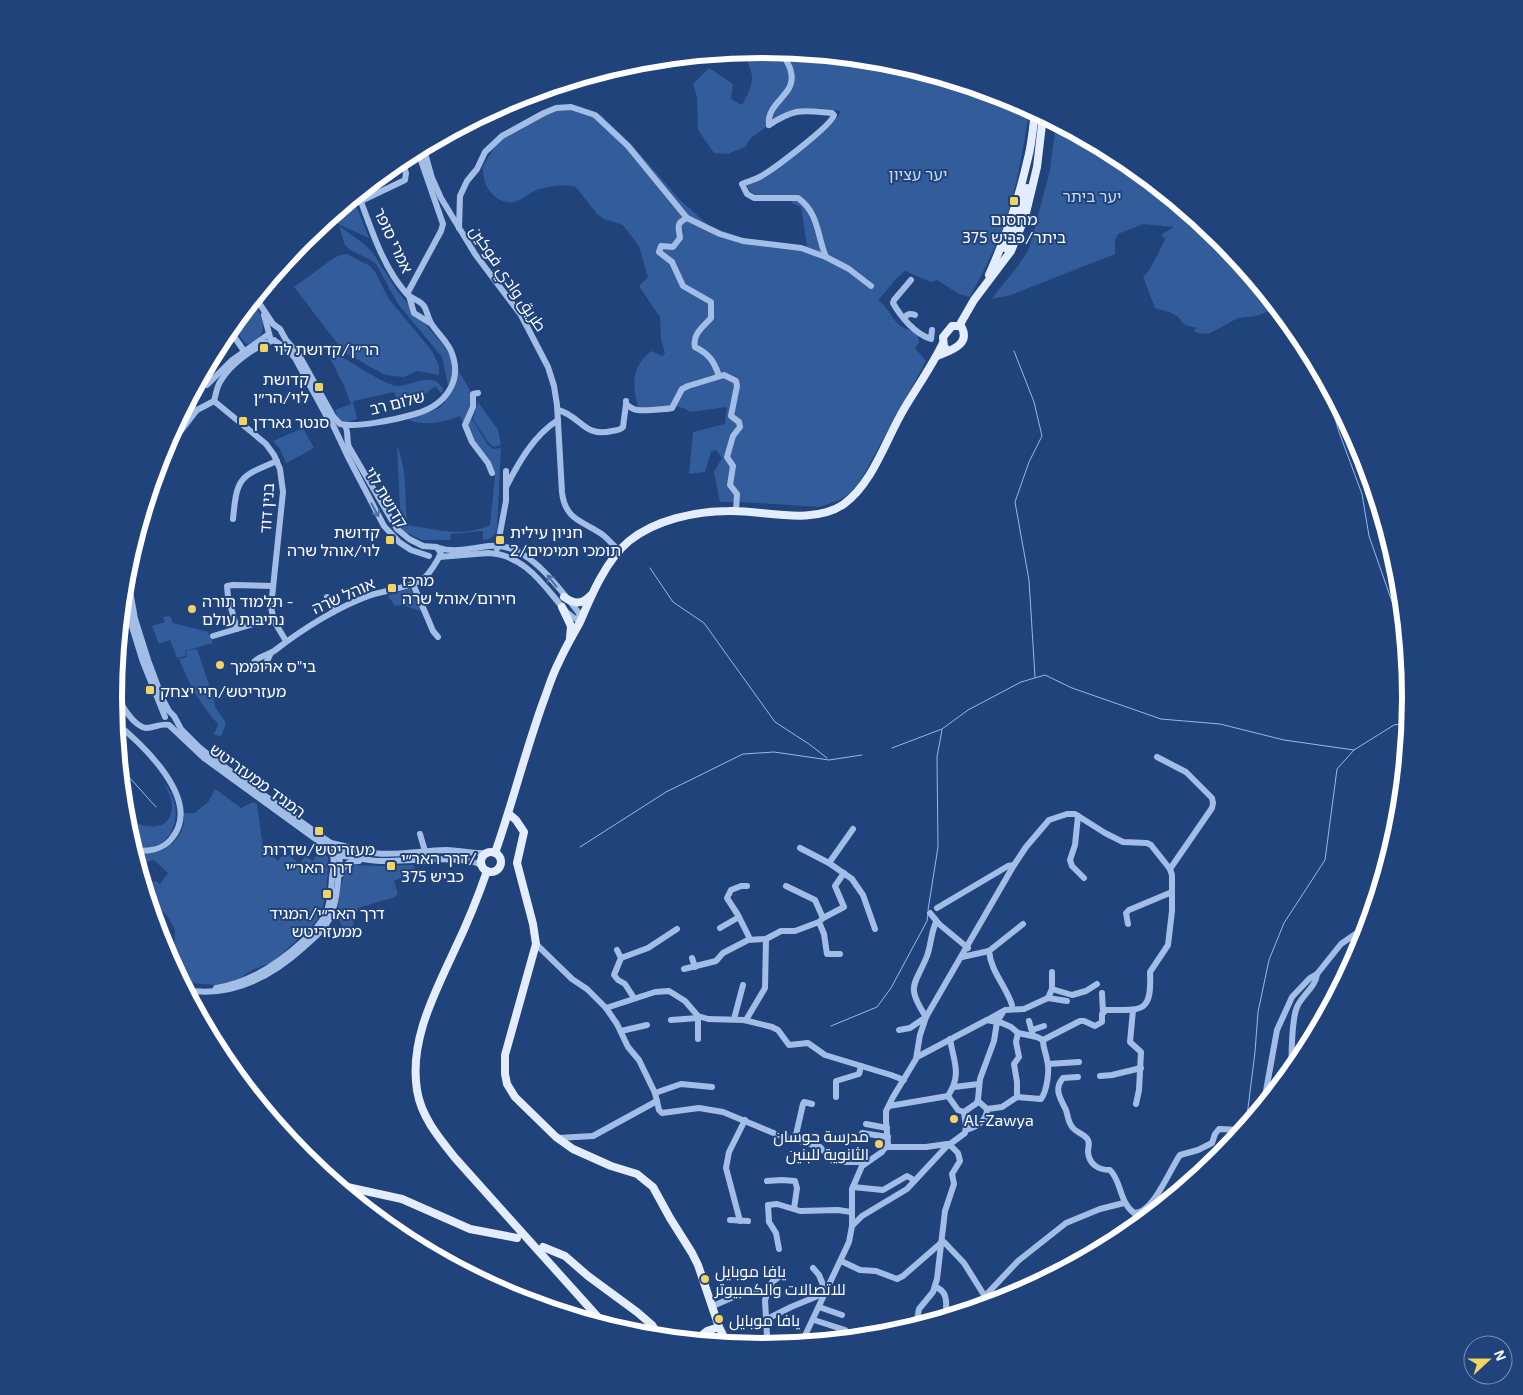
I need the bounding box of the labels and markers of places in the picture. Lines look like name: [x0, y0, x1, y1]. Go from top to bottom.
marker: מחסום ביתר/כביש 375: [1008, 195, 1020, 207]
place label: מחסום ביתר/כביש 375: [962, 209, 1066, 246]
place label: הר״ן/קדושת לוי: [274, 339, 379, 358]
marker: הר״ן/קדושת לוי: [258, 342, 270, 354]
place label: קדושת לוי/הר״ן: [253, 369, 309, 406]
marker: קדושת לוי/הר״ן: [313, 381, 325, 393]
place label: סנטר גארדן: [253, 412, 329, 431]
marker: סנטר גארדן: [237, 415, 249, 427]
place label: קדושת לוי/אוהל שרה: [287, 522, 380, 559]
place label: חניון עילית 2/תומכי תמימים: [510, 522, 621, 559]
marker: קדושת לוי/אוהל שרה: [384, 534, 396, 546]
marker: חניון עילית 2/תומכי תמימים: [494, 534, 506, 546]
place label: מרכז חירום/אוהל שרה: [402, 570, 516, 607]
marker: מרכז חירום/אוהל שרה: [386, 582, 398, 594]
place label: תלמוד תורה - נתיבות עולם: [202, 591, 294, 628]
marker: תלמוד תורה - נתיבות עולם: [186, 603, 198, 615]
place label: בי"ס ארוממך: [230, 656, 316, 675]
marker: בי"ס ארוממך: [214, 659, 226, 671]
place label: מעזריטש/חיי יצחק: [160, 681, 286, 700]
marker: מעזריטש/חיי יצחק: [144, 684, 156, 696]
marker: מעזריטש/שדרות דרך האר״י: [313, 825, 325, 837]
place label: מעזריטש/שדרות דרך האר״י: [263, 839, 375, 876]
place label: דרך האר״י/ כביש 375: [401, 848, 477, 885]
marker: דרך האר״י/ כביש 375: [385, 860, 397, 872]
marker: דרך האר״י/המגיד ממעזריטש: [321, 888, 333, 900]
place label: דרך האר״י/המגיד ממעזריטש: [269, 903, 385, 940]
place label: Al-Zawya: [964, 1110, 1034, 1129]
marker: Al-Zawya: [948, 1113, 960, 1125]
place label: مدرسة حوسان الثانوية للبنين: [773, 1126, 869, 1165]
marker: مدرسة حوسان الثانوية للبنين: [873, 1138, 885, 1150]
place label: يافا موبايل للاتصالات والكمبيوتر: [714, 1261, 846, 1299]
marker: يافا موبايل للاتصالات والكمبيوتر: [699, 1273, 711, 1285]
place label: يافا موبايل: [729, 1310, 801, 1331]
marker: يافا موبايل: [713, 1313, 725, 1325]

